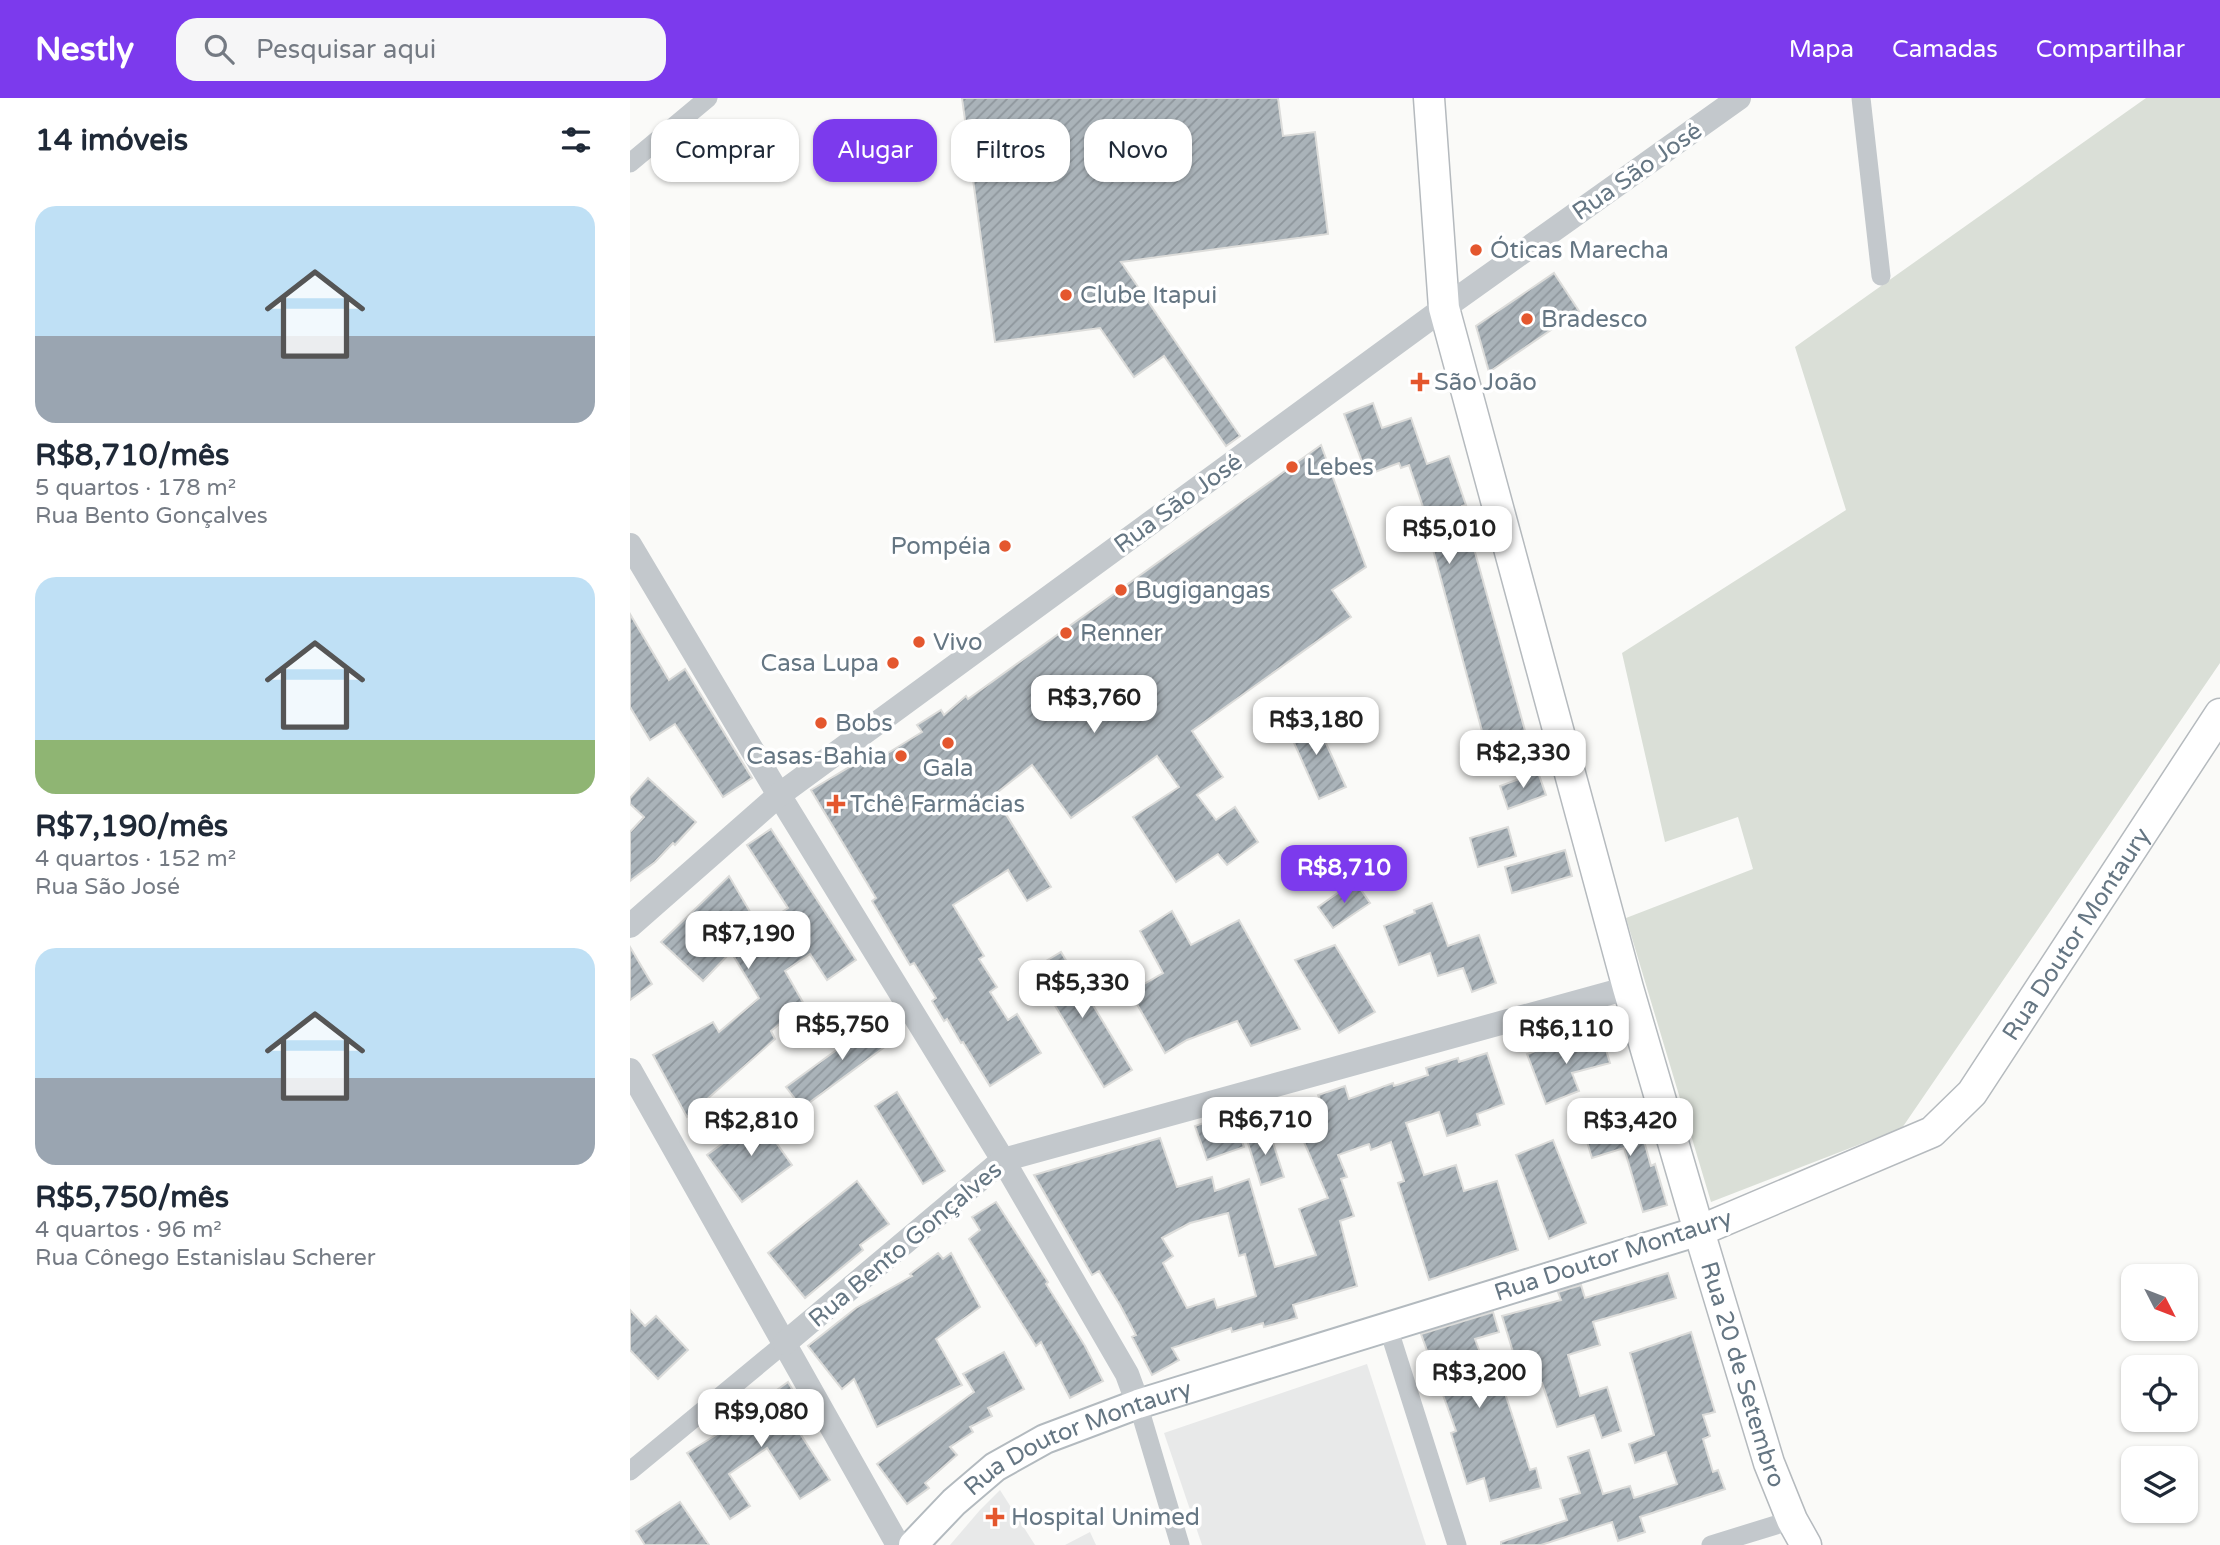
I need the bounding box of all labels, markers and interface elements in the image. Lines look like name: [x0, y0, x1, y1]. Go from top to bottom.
search box: [176, 18, 666, 81]
text: Nestly: [35, 30, 134, 69]
icon: search: [200, 30, 238, 68]
text: Pesquisar aqui: [256, 34, 436, 65]
text: Mapa: [1789, 35, 1854, 64]
text: Camadas: [1892, 35, 1998, 64]
text: Compartilhar: [2036, 35, 2185, 64]
street label: Rua São José: [1567, 116, 1708, 227]
chip: Comprar: [651, 119, 799, 182]
chip: Alugar: [813, 119, 937, 182]
chip: Filtros: [951, 119, 1070, 182]
chip: Novo: [1084, 119, 1192, 182]
icon: filters: [557, 121, 595, 159]
text: 14 imóveis: [35, 122, 188, 159]
place label: Óticas Marecha: [1490, 235, 1669, 265]
marker: Óticas Marecha: [1468, 242, 1484, 258]
icon: home: [252, 251, 378, 377]
place label: Clube Itapui: [1080, 281, 1217, 310]
marker: Clube Itapui: [1058, 287, 1074, 303]
place label: Bradesco: [1541, 305, 1648, 334]
marker: Bradesco: [1519, 311, 1535, 327]
place label: São João: [1434, 368, 1537, 397]
marker: São João: [1412, 374, 1428, 390]
text: R$8,710/mês: [35, 437, 229, 474]
street label: Rua São José: [1109, 447, 1248, 560]
place label: Lebes: [1306, 453, 1374, 482]
marker: Lebes: [1284, 459, 1300, 475]
text: 5 quartos · 178 m²: [35, 474, 236, 502]
text: Rua Bento Gonçalves: [35, 502, 268, 530]
pin: R$5,010: [1384, 506, 1514, 566]
text: R$5,010: [1402, 515, 1496, 543]
place label: Pompéia: [890, 532, 991, 561]
marker: Pompéia: [997, 538, 1013, 554]
place label: Bugigangas: [1135, 576, 1271, 605]
marker: Bugigangas: [1113, 582, 1129, 598]
place label: Renner: [1080, 619, 1163, 648]
icon: home: [252, 622, 378, 748]
marker: Renner: [1058, 625, 1074, 641]
place label: Vivo: [933, 628, 983, 657]
marker: Vivo: [911, 634, 927, 650]
place label: Casa Lupa: [761, 649, 879, 678]
marker: Casa Lupa: [885, 655, 901, 671]
pin: R$3,760: [1029, 676, 1159, 735]
text: R$3,760: [1047, 684, 1141, 712]
pin: R$3,180: [1251, 698, 1381, 757]
text: R$3,180: [1269, 706, 1363, 734]
place label: Bobs: [835, 709, 893, 738]
marker: Bobs: [813, 715, 829, 731]
pin: R$2,330: [1458, 730, 1588, 790]
marker: Gala: [940, 735, 956, 751]
text: R$2,330: [1476, 739, 1570, 767]
place label: Casas-Bahia: [746, 742, 887, 771]
marker: Casas-Bahia: [893, 748, 909, 764]
place label: Gala: [922, 754, 974, 783]
place label: Tchê Farmácias: [850, 790, 1025, 819]
marker: Tchê Farmácias: [828, 796, 844, 812]
text: R$7,190/mês: [35, 808, 228, 845]
street label: Rua Doutor Montaury: [1996, 822, 2157, 1046]
text: 4 quartos · 152 m²: [35, 845, 236, 873]
pin: R$8,710: [1279, 846, 1409, 905]
text: R$8,710: [1297, 854, 1391, 882]
text: Rua São José: [35, 873, 180, 901]
pin: R$7,190: [683, 912, 813, 971]
text: R$7,190: [701, 920, 795, 948]
pin: R$5,330: [1017, 960, 1147, 1020]
text: R$5,330: [1035, 969, 1129, 997]
icon: home: [252, 993, 378, 1119]
pin: R$5,750: [777, 1002, 907, 1062]
pin: R$6,110: [1501, 1006, 1631, 1066]
text: R$5,750: [795, 1011, 889, 1039]
text: R$6,110: [1519, 1015, 1613, 1043]
pin: R$2,810: [686, 1098, 816, 1158]
pin: R$6,710: [1200, 1098, 1330, 1157]
pin: R$3,420: [1565, 1098, 1695, 1158]
text: R$6,710: [1218, 1106, 1312, 1134]
text: R$2,810: [704, 1107, 798, 1135]
text: R$3,420: [1583, 1107, 1677, 1135]
street label: Rua Bento Gonçalves: [803, 1155, 1008, 1334]
text: R$5,750/mês: [35, 1179, 229, 1216]
street label: Rua Doutor Montaury: [1491, 1203, 1736, 1308]
text: 4 quartos · 96 m²: [35, 1216, 222, 1244]
text: Rua Cônego Estanislau Scherer: [35, 1244, 376, 1272]
street label: Rua 20 de Setembro: [1694, 1258, 1791, 1492]
north arrow: [2121, 1264, 2198, 1340]
map controls: [2121, 1264, 2198, 1523]
pin: R$3,200: [1414, 1350, 1544, 1410]
button: locate: [2121, 1355, 2198, 1432]
text: R$3,200: [1432, 1359, 1526, 1387]
street label: Rua Doutor Montaury: [958, 1374, 1195, 1502]
pin: R$9,080: [696, 1390, 826, 1449]
text: R$9,080: [714, 1398, 808, 1426]
button: layers: [2121, 1446, 2198, 1523]
place label: Hospital Unimed: [1011, 1503, 1200, 1532]
marker: Hospital Unimed: [985, 1507, 1005, 1527]

